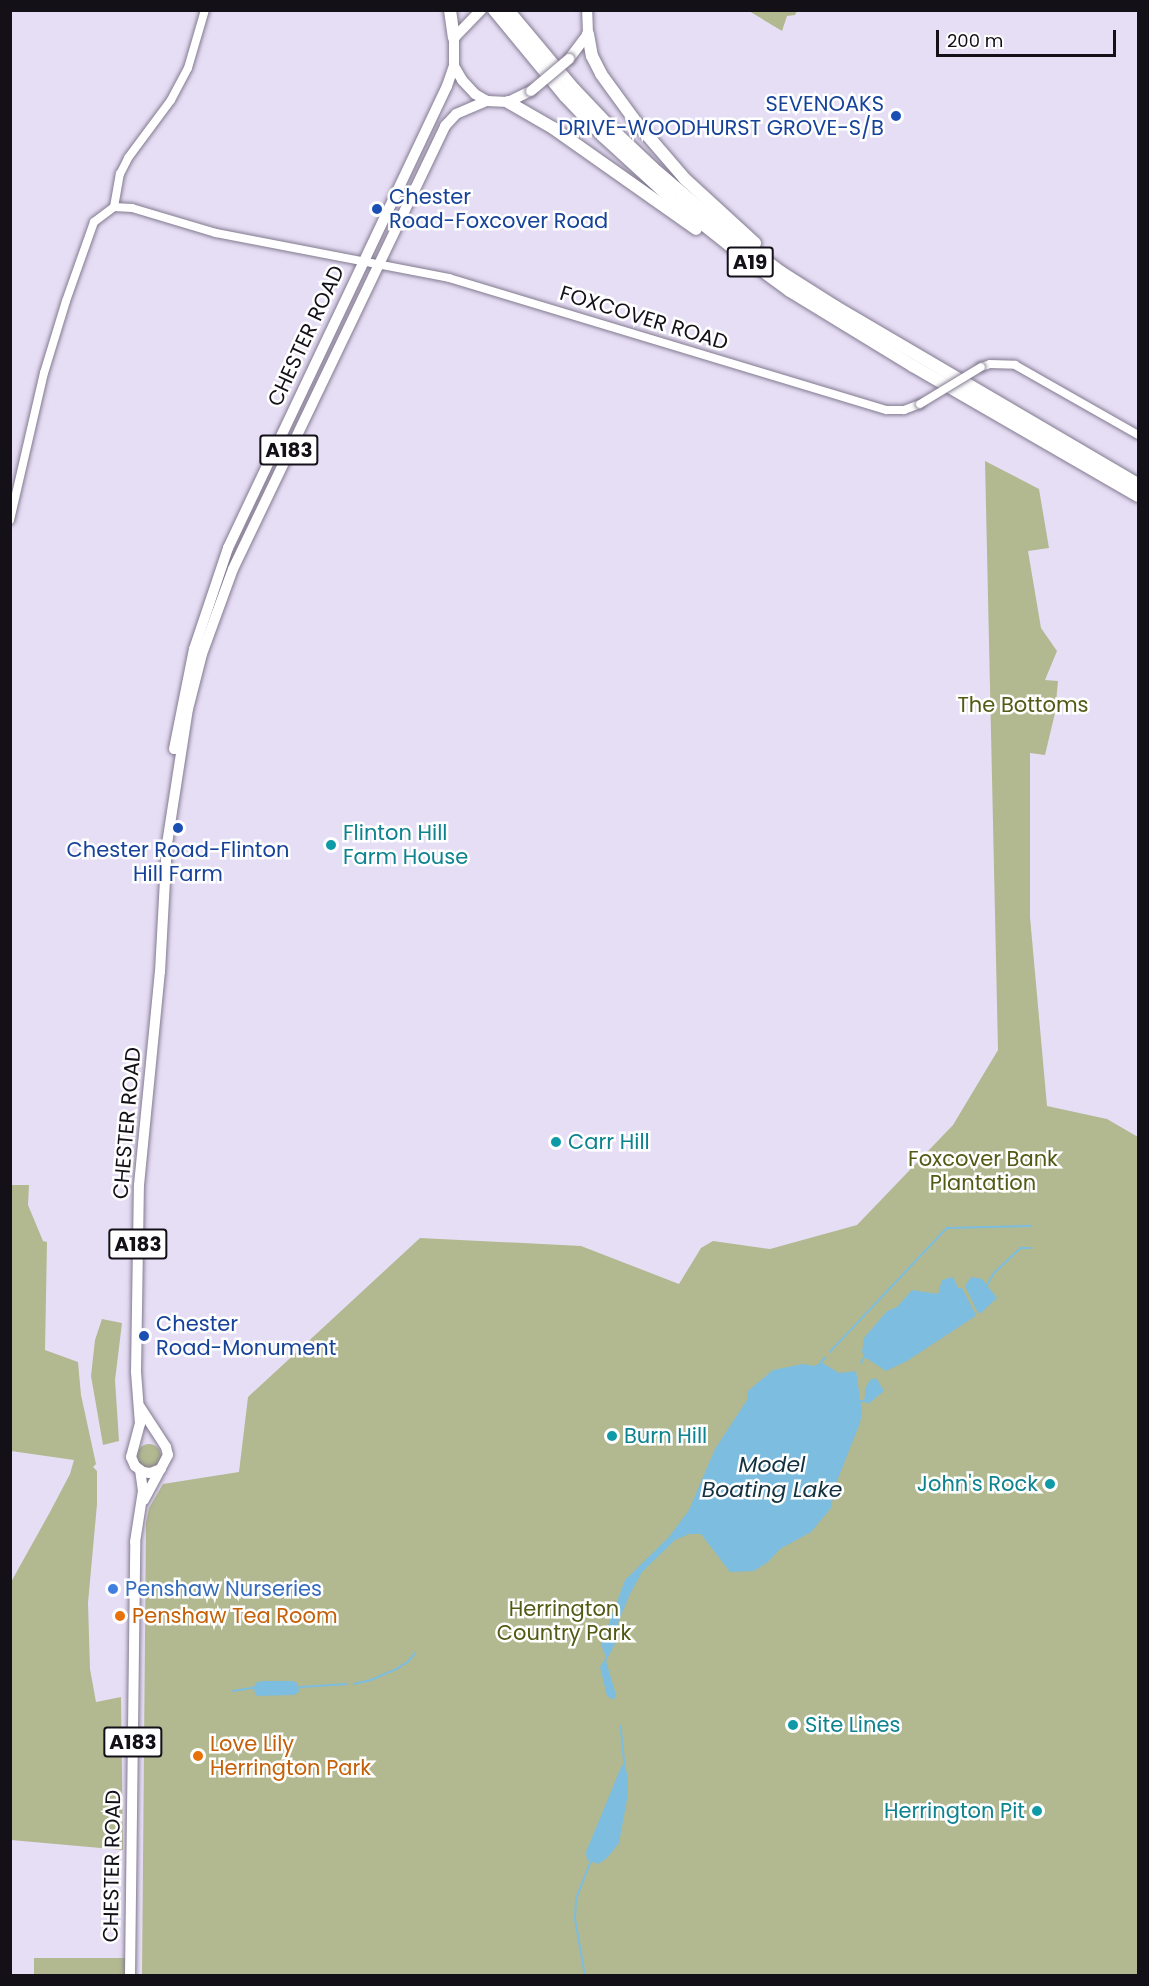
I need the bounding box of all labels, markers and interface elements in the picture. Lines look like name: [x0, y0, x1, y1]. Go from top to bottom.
scale bar: [939, 18, 1119, 56]
text: 200 m: [947, 28, 1003, 53]
place label: SEVENOAKS DRIVE-WOODHURST GROVE-S/B: [558, 91, 884, 141]
marker: SEVENOAKS DRIVE-WOODHURST GROVE-S/B: [889, 109, 903, 123]
place label: Chester Road-Foxcover Road: [389, 184, 608, 234]
marker: Chester Road-Foxcover Road: [370, 202, 384, 216]
road number: A19: [726, 245, 774, 279]
street label: CHESTER ROAD: [262, 262, 350, 410]
street label: FOXCOVER ROAD: [557, 280, 731, 356]
road number: A183: [259, 433, 319, 467]
park label: The Bottoms: [957, 692, 1089, 718]
place label: Flinton Hill Farm House: [343, 820, 468, 870]
marker: Chester Road-Flinton Hill Farm: [171, 821, 185, 835]
place label: Chester Road-Flinton Hill Farm: [67, 837, 289, 887]
marker: Flinton Hill Farm House: [324, 838, 338, 852]
street label: CHESTER ROAD: [108, 1046, 146, 1200]
place label: Carr Hill: [568, 1129, 650, 1155]
marker: Carr Hill: [549, 1135, 563, 1149]
park label: Foxcover Bank Plantation: [908, 1146, 1058, 1196]
road number: A183: [108, 1227, 168, 1261]
place label: Chester Road-Monument: [156, 1311, 336, 1361]
marker: Chester Road-Monument: [137, 1329, 151, 1343]
place label: Burn Hill: [624, 1423, 707, 1449]
marker: Burn Hill: [605, 1429, 619, 1443]
water label: Model Boating Lake: [702, 1451, 842, 1502]
place label: John's Rock: [917, 1471, 1038, 1497]
marker: John's Rock: [1043, 1477, 1057, 1491]
place label: Penshaw Nurseries: [125, 1576, 322, 1602]
marker: Penshaw Nurseries: [106, 1582, 120, 1596]
park label: Herrington Country Park: [497, 1596, 631, 1646]
place label: Penshaw Tea Room: [132, 1603, 338, 1629]
marker: Penshaw Tea Room: [113, 1609, 127, 1623]
place label: Site Lines: [805, 1712, 900, 1738]
marker: Site Lines: [786, 1718, 800, 1732]
road number: A183: [103, 1725, 163, 1759]
place label: Love Lily Herrington Park: [210, 1731, 371, 1781]
marker: Love Lily Herrington Park: [191, 1749, 205, 1763]
street label: CHESTER ROAD: [98, 1789, 126, 1943]
place label: Herrington Pit: [884, 1798, 1025, 1824]
marker: Herrington Pit: [1030, 1804, 1044, 1818]

